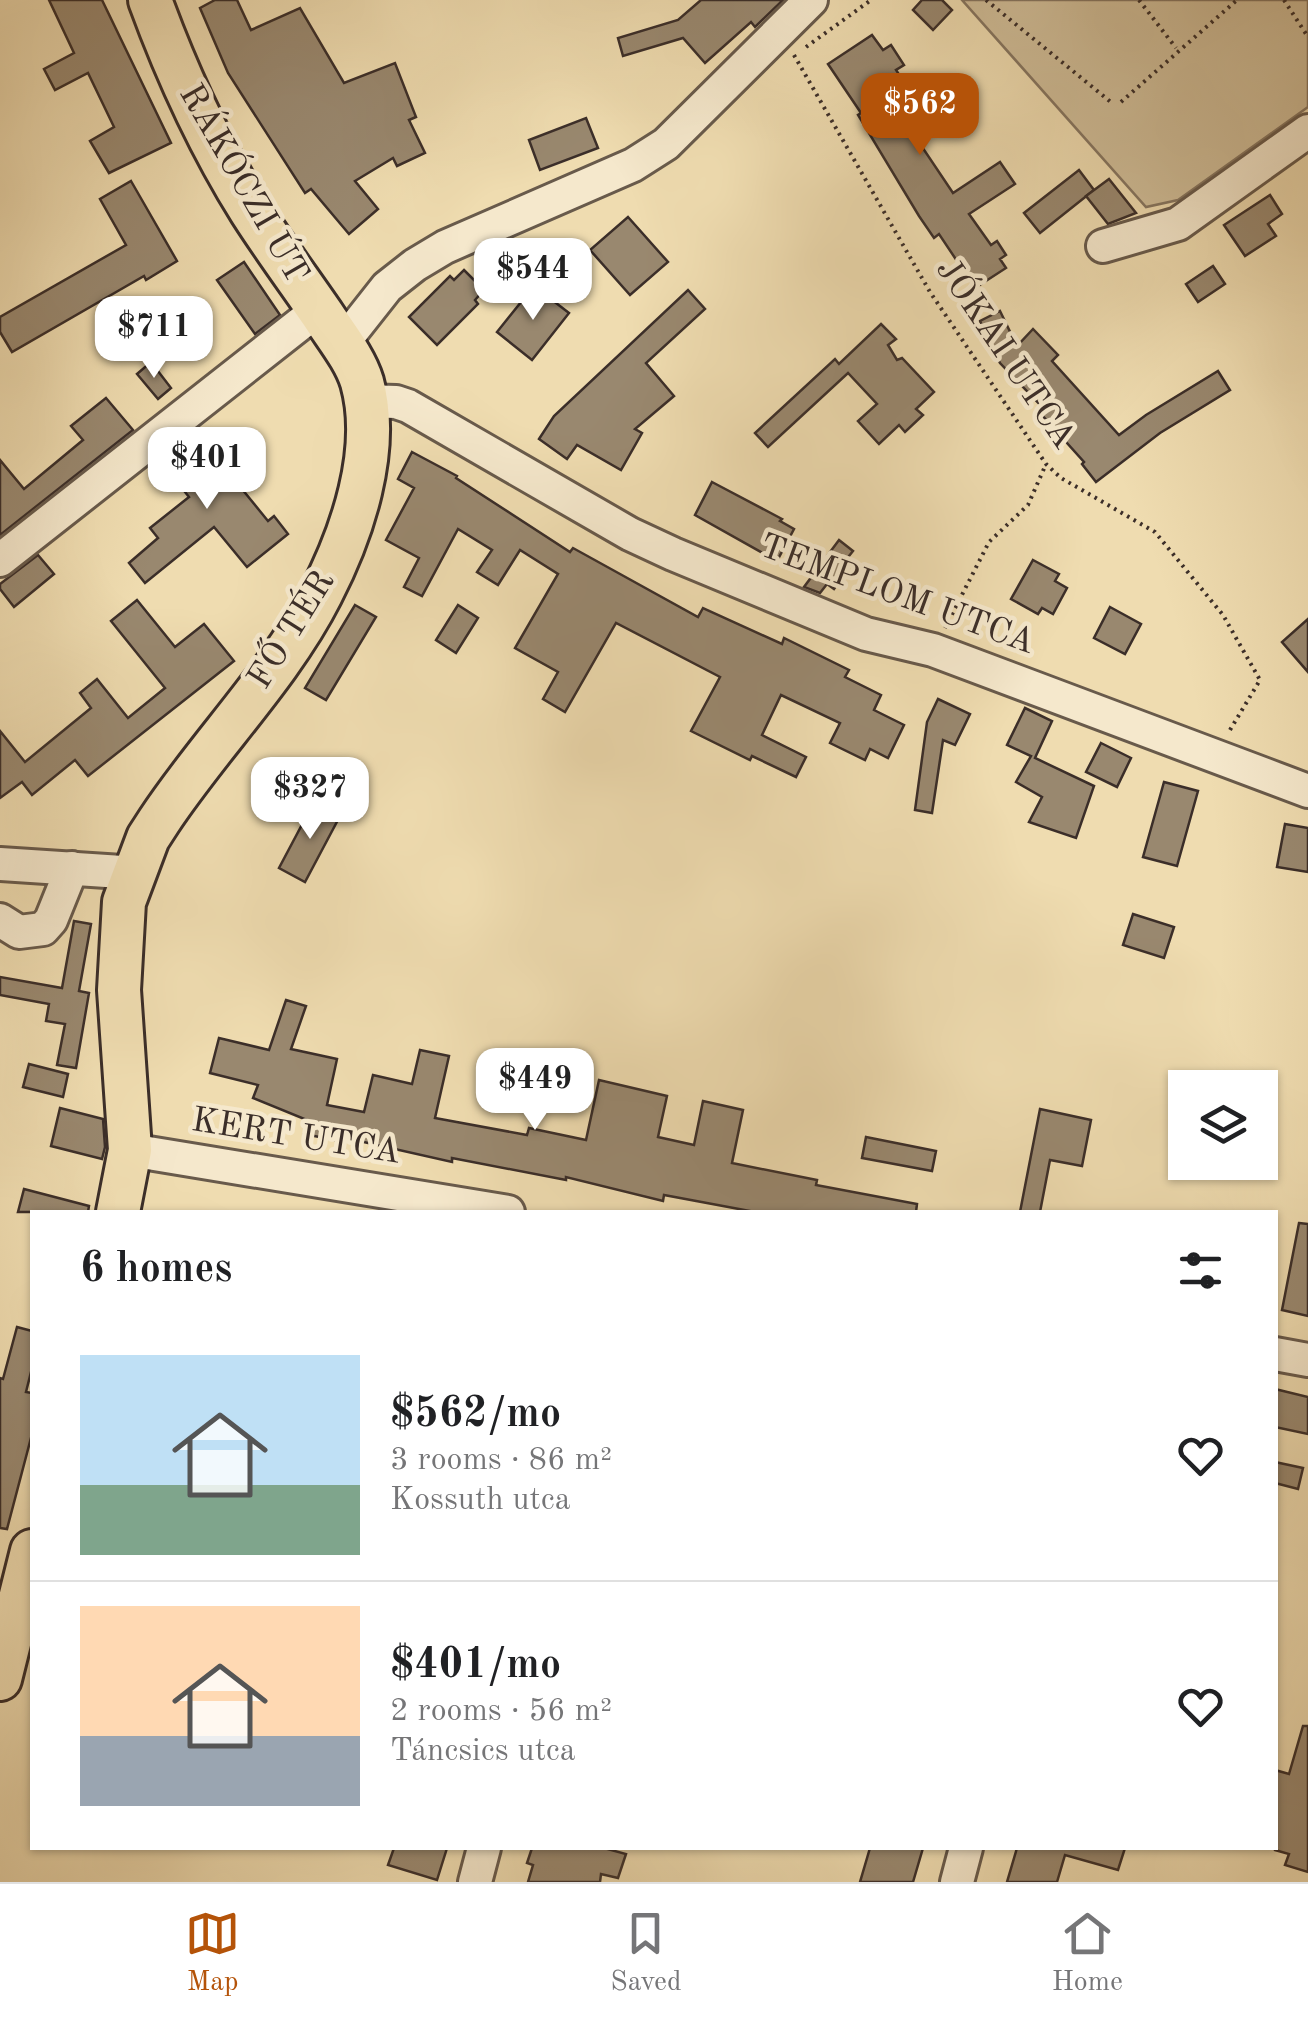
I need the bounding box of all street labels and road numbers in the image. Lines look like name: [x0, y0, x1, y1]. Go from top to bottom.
street label: RÁKÓCZI ÚT: [172, 75, 320, 290]
street label: JÓKAI UTCA: [929, 249, 1087, 455]
street label: TEMPLOM UTCA: [755, 529, 1039, 661]
street label: FŐ TÉR: [236, 561, 342, 695]
street label: KERT UTCA: [189, 1103, 403, 1171]

